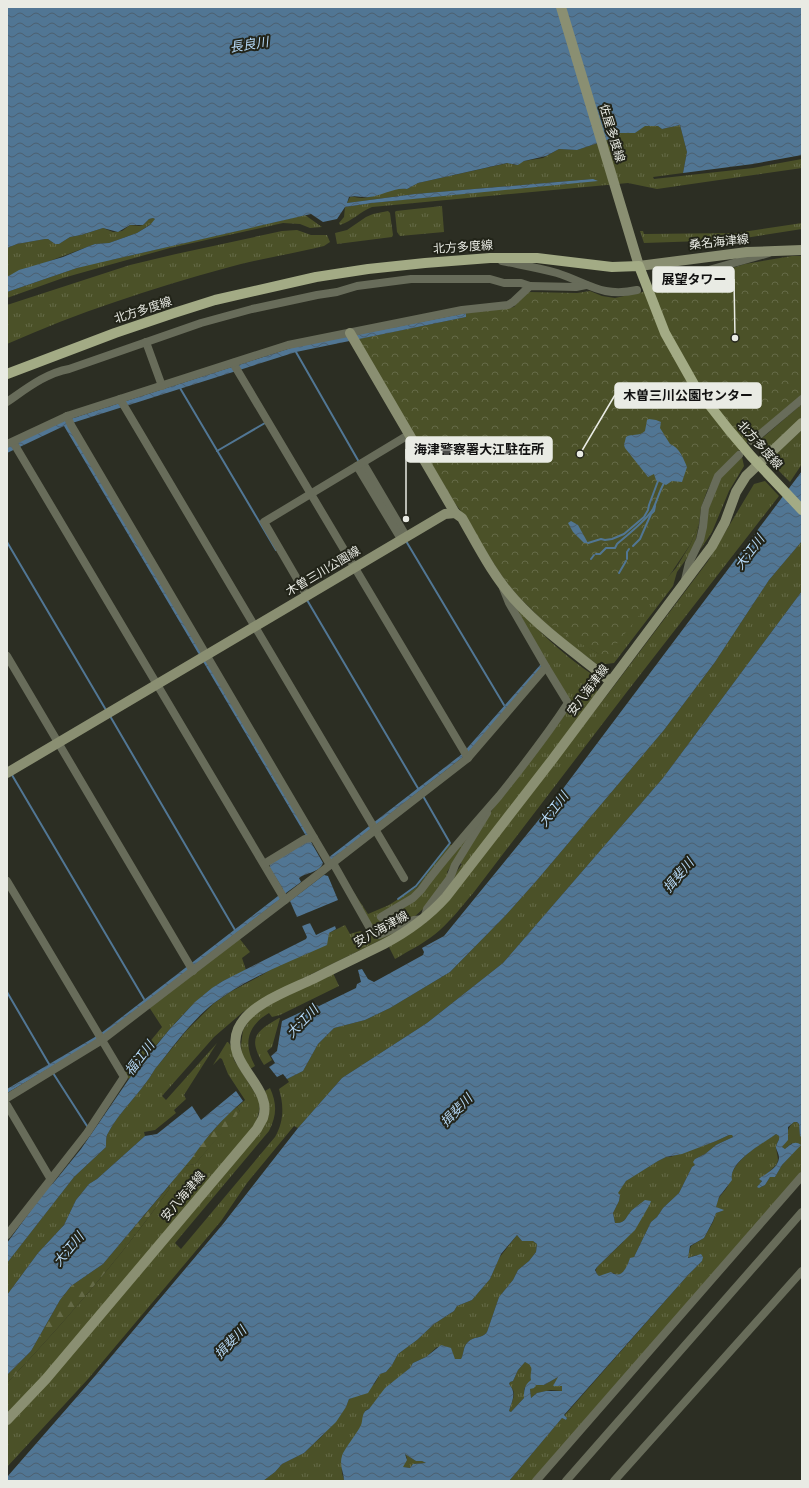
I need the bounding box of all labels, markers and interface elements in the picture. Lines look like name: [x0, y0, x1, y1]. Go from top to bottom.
water label: 長良川: [228, 33, 272, 56]
street label: 佐屋多度線: [596, 102, 628, 164]
street label: 桑名海津線: [688, 231, 750, 253]
street label: 北方多度線: [433, 237, 493, 257]
callout: 展望タワー: [653, 267, 734, 292]
text: 展望タワー: [661, 271, 727, 288]
street label: 北方多度線: [112, 293, 174, 327]
callout: 木曽三川公園センター: [615, 383, 761, 408]
text: 木曽三川公園センター: [623, 387, 753, 404]
street label: 北方多度線: [734, 417, 786, 473]
callout: 海津警察署大江駐在所: [406, 437, 552, 462]
text: 海津警察署大江駐在所: [414, 441, 544, 458]
water label: 大江川: [731, 530, 769, 573]
street label: 木曽三川公園線: [283, 543, 363, 599]
street label: 安八海津線: [564, 661, 612, 719]
water label: 大江川: [535, 787, 573, 830]
water label: 揖斐川: [659, 853, 699, 896]
street label: 安八海津線: [351, 907, 411, 951]
water label: 大江川: [283, 1000, 323, 1041]
water label: 福江川: [121, 1036, 159, 1079]
water label: 揖斐川: [437, 1089, 477, 1130]
street label: 安八海津線: [158, 1168, 208, 1224]
water label: 大江川: [49, 1227, 89, 1270]
water label: 揖斐川: [211, 1321, 251, 1362]

